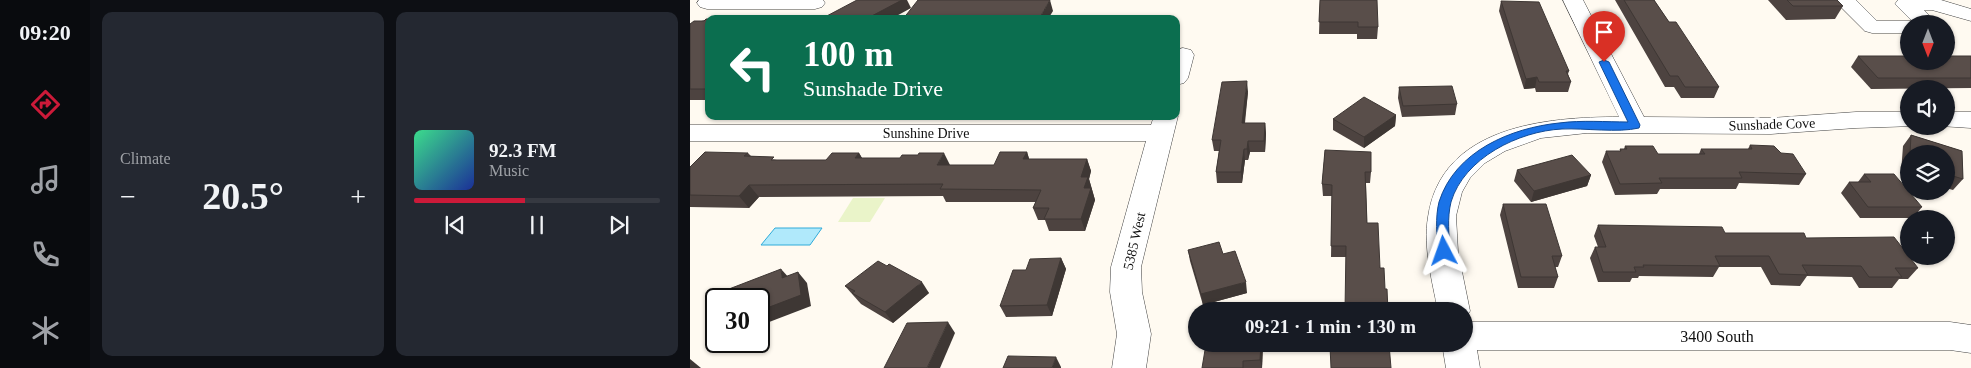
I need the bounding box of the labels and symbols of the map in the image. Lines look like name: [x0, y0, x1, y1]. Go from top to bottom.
pin: [1583, 11, 1625, 62]
north arrow: [1900, 15, 1955, 70]
street label: Sunshade Cove: [1728, 115, 1816, 134]
street label: Sunshine Drive: [883, 126, 969, 141]
street label: 5385 West: [1121, 211, 1148, 271]
position arrow: [1417, 224, 1469, 276]
speed limit sign: 30: [705, 288, 770, 353]
street label: 3400 South: [1680, 328, 1754, 345]

